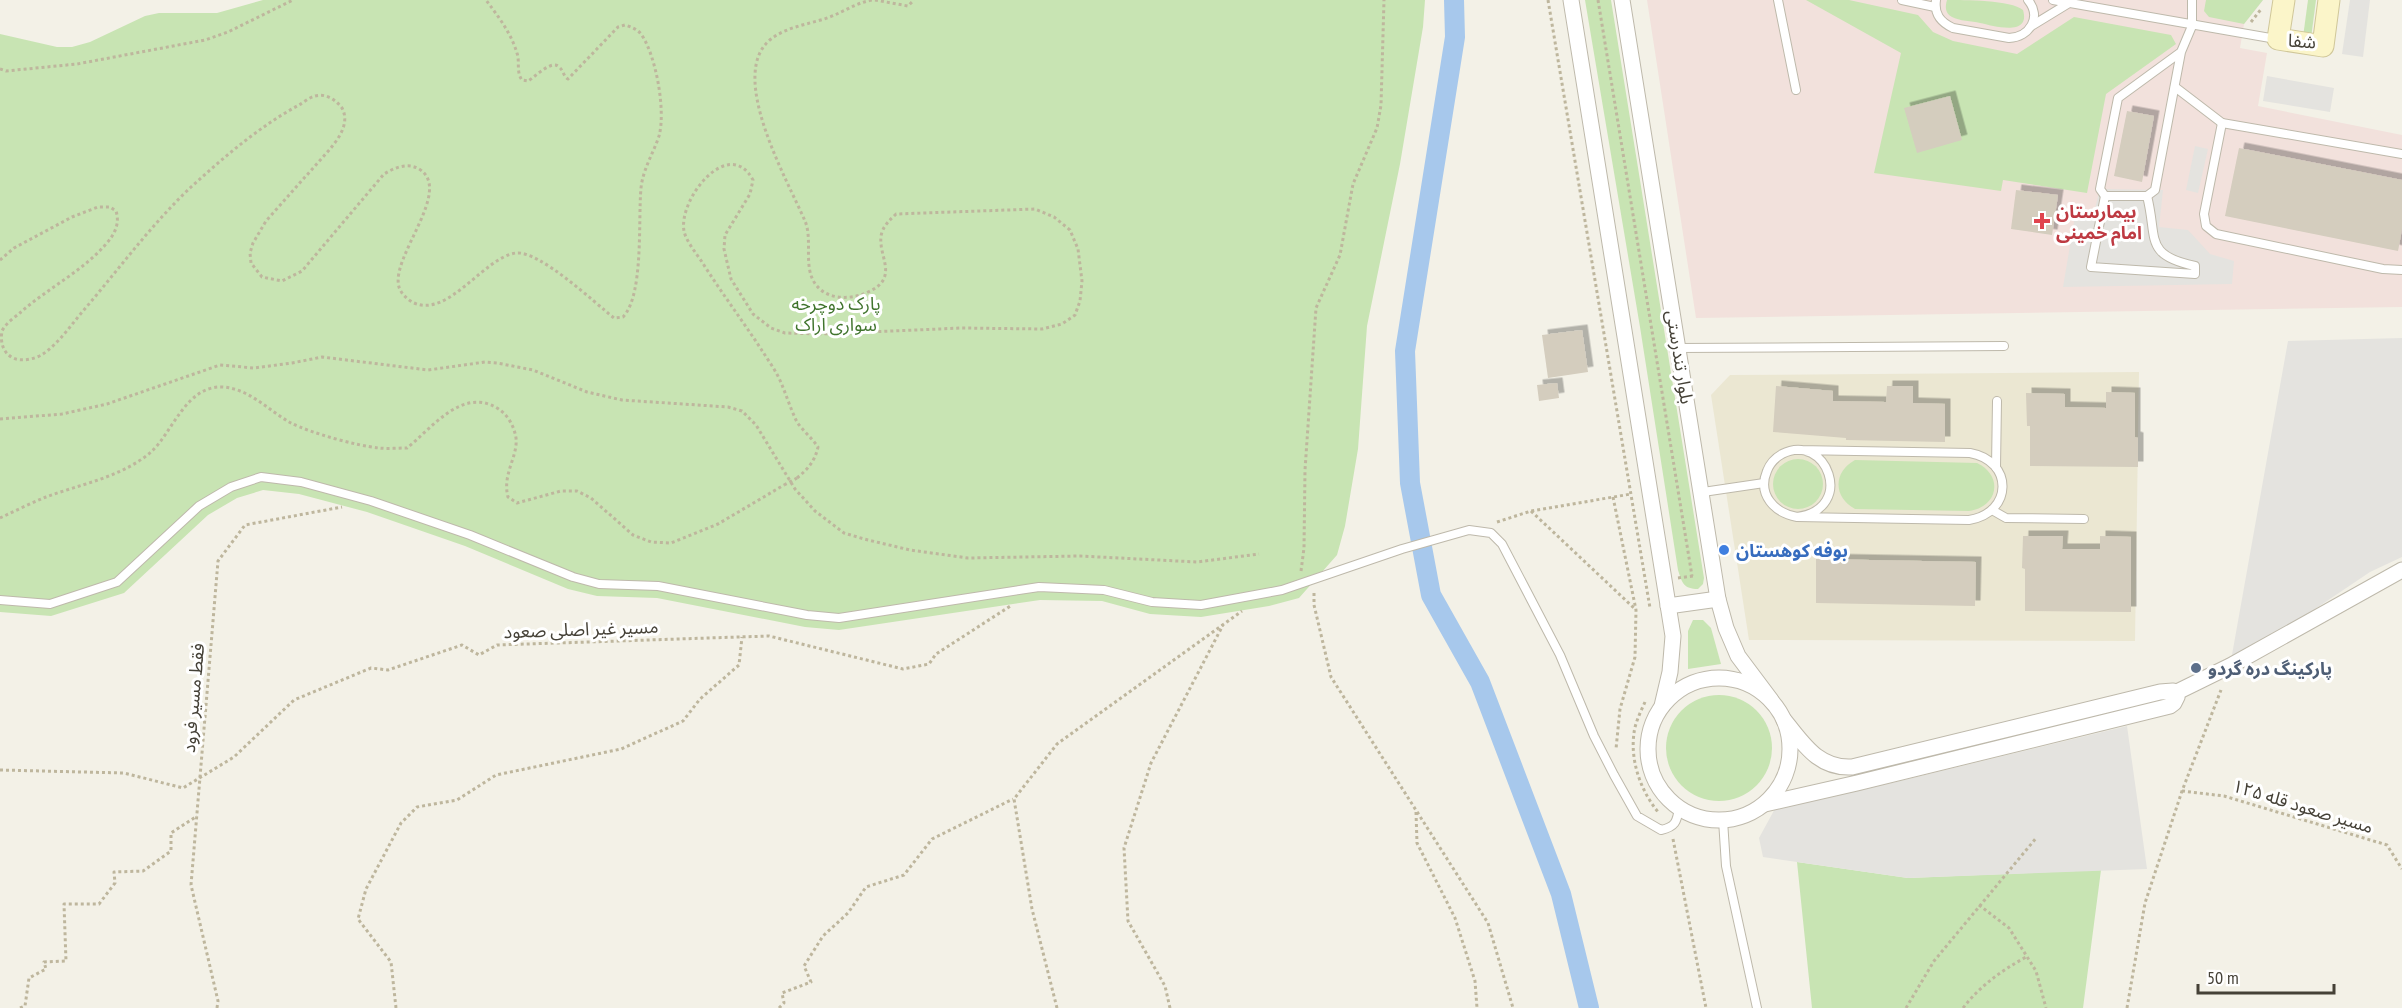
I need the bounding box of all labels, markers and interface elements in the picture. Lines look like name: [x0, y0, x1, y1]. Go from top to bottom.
street label: شفا: [2287, 29, 2317, 53]
place label: بیمارستان امام خمینی: [2056, 200, 2142, 246]
marker: بیمارستان امام خمینی: [2033, 212, 2051, 230]
park label: پارک دوچرخه سواری اراک: [791, 292, 881, 336]
street label: بلوار تندرستی: [1661, 308, 1699, 406]
place label: بوفه کوهستان: [1736, 539, 1848, 562]
marker: بوفه کوهستان: [1717, 543, 1731, 557]
street label: مسیر غیر اصلی صعود: [503, 615, 659, 643]
street label: فقط مسیر فرود: [177, 642, 209, 754]
place label: پارکینگ دره گردو: [2208, 657, 2332, 680]
marker: پارکینگ دره گردو: [2189, 661, 2203, 675]
street label: مسیر صعود قله ۱۲۵: [2230, 774, 2376, 838]
scale bar: [2198, 957, 2334, 995]
text: 50 m: [2207, 966, 2239, 989]

